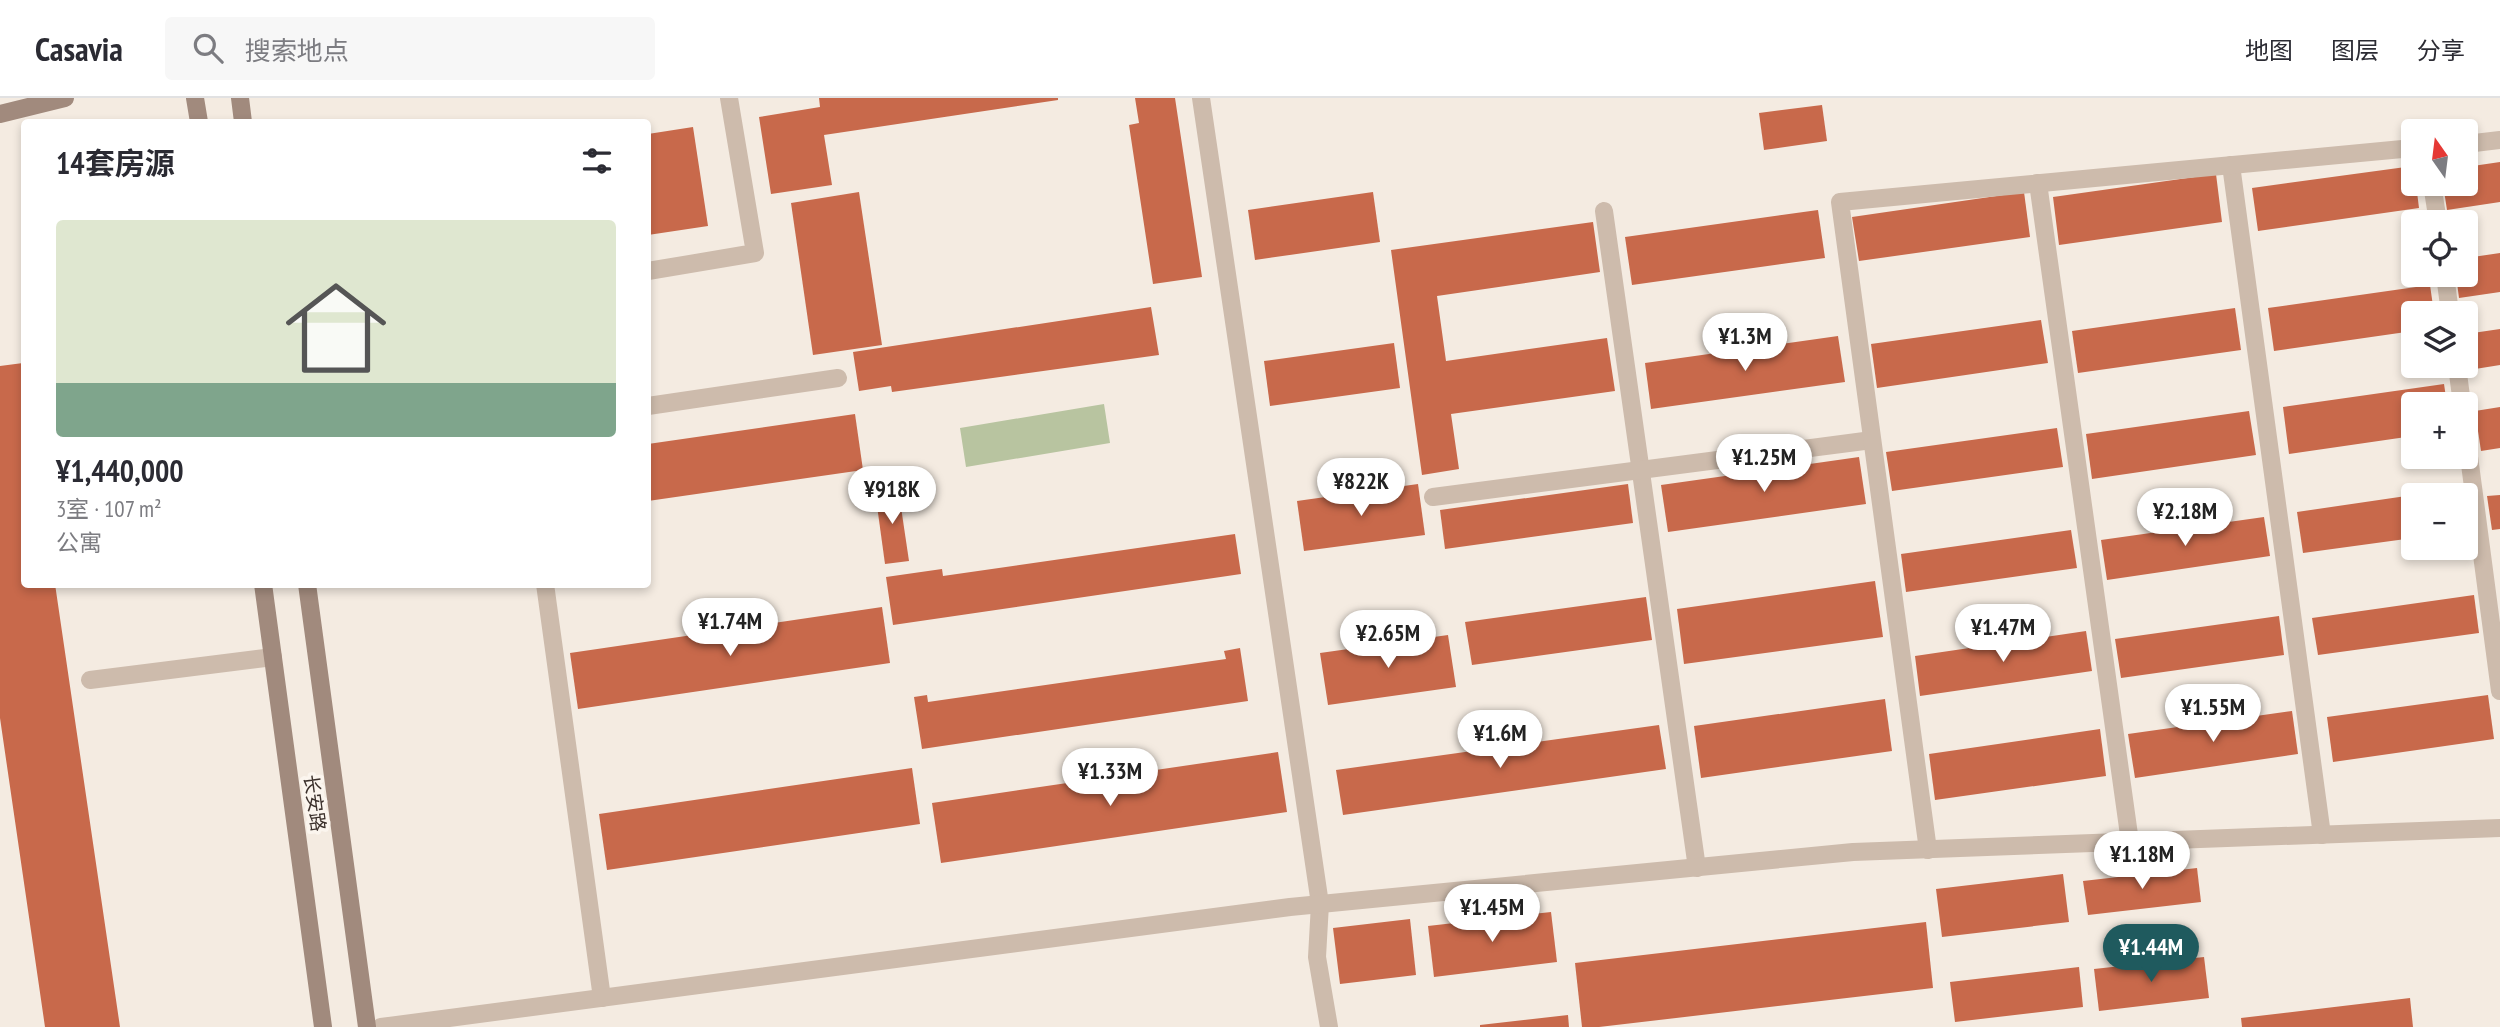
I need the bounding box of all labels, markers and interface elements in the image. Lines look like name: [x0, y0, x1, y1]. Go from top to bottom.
search box: [165, 17, 655, 80]
text: Casavia: [35, 27, 123, 70]
icon: search: [189, 29, 227, 67]
text: 搜索地点: [245, 34, 349, 67]
text: 地图: [2245, 35, 2293, 66]
text: 图层: [2331, 35, 2379, 66]
text: 分享: [2417, 35, 2465, 66]
north arrow: [2401, 119, 2478, 196]
map controls: [2401, 119, 2478, 560]
icon: filters: [578, 142, 616, 180]
text: 14套房源: [56, 143, 175, 182]
button: locate: [2401, 210, 2478, 287]
icon: home: [273, 265, 399, 391]
button: layers: [2401, 301, 2478, 378]
pin: ¥1.3M: [1696, 314, 1794, 373]
text: ¥1.3M: [1718, 321, 1772, 350]
button: +: [2401, 392, 2478, 469]
pin: ¥1.25M: [1707, 434, 1821, 494]
text: ¥1.25M: [1732, 442, 1796, 471]
text: ¥1,440,000: [56, 451, 184, 490]
pin: ¥822K: [1312, 458, 1410, 518]
pin: ¥918K: [843, 466, 941, 526]
text: ¥822K: [1333, 466, 1389, 495]
text: ¥918K: [864, 474, 920, 503]
button: −: [2401, 483, 2478, 560]
pin: ¥2.18M: [2128, 489, 2242, 548]
text: 3室 · 107 m²: [56, 494, 162, 523]
text: ¥2.18M: [2153, 496, 2217, 525]
text: 公寓: [56, 528, 102, 557]
pin: ¥1.74M: [673, 598, 787, 658]
pin: ¥1.47M: [1946, 604, 2060, 664]
text: ¥1.74M: [698, 606, 762, 635]
pin: ¥2.65M: [1331, 610, 1445, 670]
text: ¥1.47M: [1971, 612, 2035, 641]
text: ¥2.65M: [1356, 618, 1420, 647]
pin: ¥1.55M: [2156, 684, 2270, 744]
text: ¥1.55M: [2181, 692, 2245, 721]
pin: ¥1.6M: [1451, 710, 1549, 770]
text: ¥1.6M: [1473, 718, 1527, 747]
pin: ¥1.33M: [1053, 748, 1167, 808]
text: ¥1.33M: [1078, 756, 1142, 785]
street label: 长安路: [299, 773, 331, 833]
pin: ¥1.18M: [2085, 832, 2199, 891]
text: ¥1.18M: [2110, 839, 2174, 868]
pin: ¥1.45M: [1435, 884, 1549, 944]
text: ¥1.45M: [1460, 892, 1524, 921]
pin: ¥1.44M: [2094, 924, 2208, 984]
text: ¥1.44M: [2119, 932, 2183, 961]

